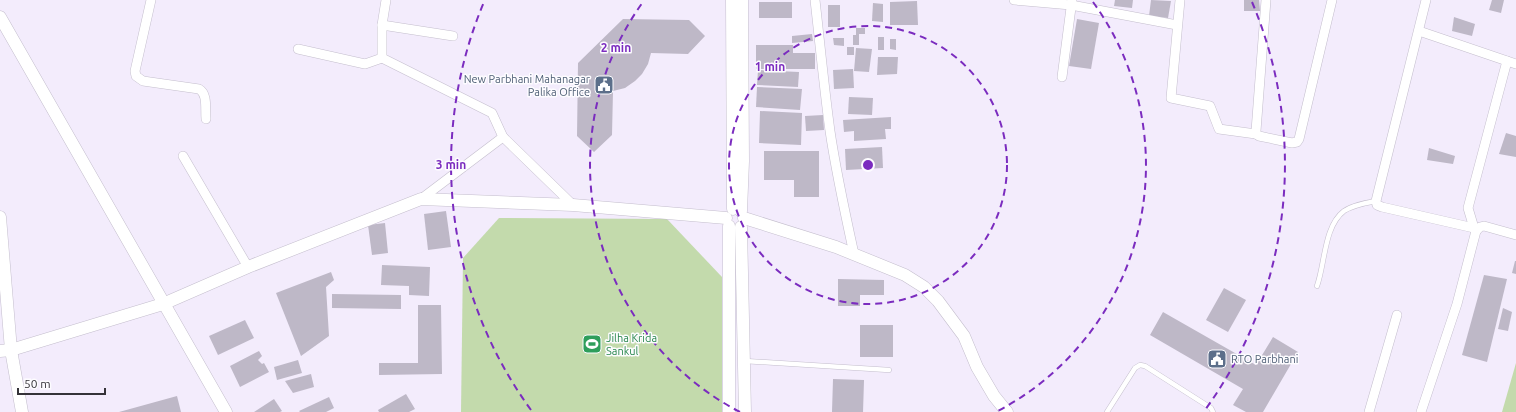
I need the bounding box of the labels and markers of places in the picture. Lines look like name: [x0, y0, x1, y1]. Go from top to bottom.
place label: New Parbhani Mahanagar Palika Office: [464, 73, 591, 98]
public building icon: New Parbhani Mahanagar Palika Office: [593, 74, 615, 96]
centre of rings: [861, 158, 875, 172]
place label: Jilha Krida Sankul: [606, 332, 657, 357]
sports icon: Jilha Krida Sankul: [581, 333, 603, 355]
public building icon: RTO Parbhani: [1206, 348, 1228, 370]
place label: RTO Parbhani: [1231, 353, 1298, 365]

